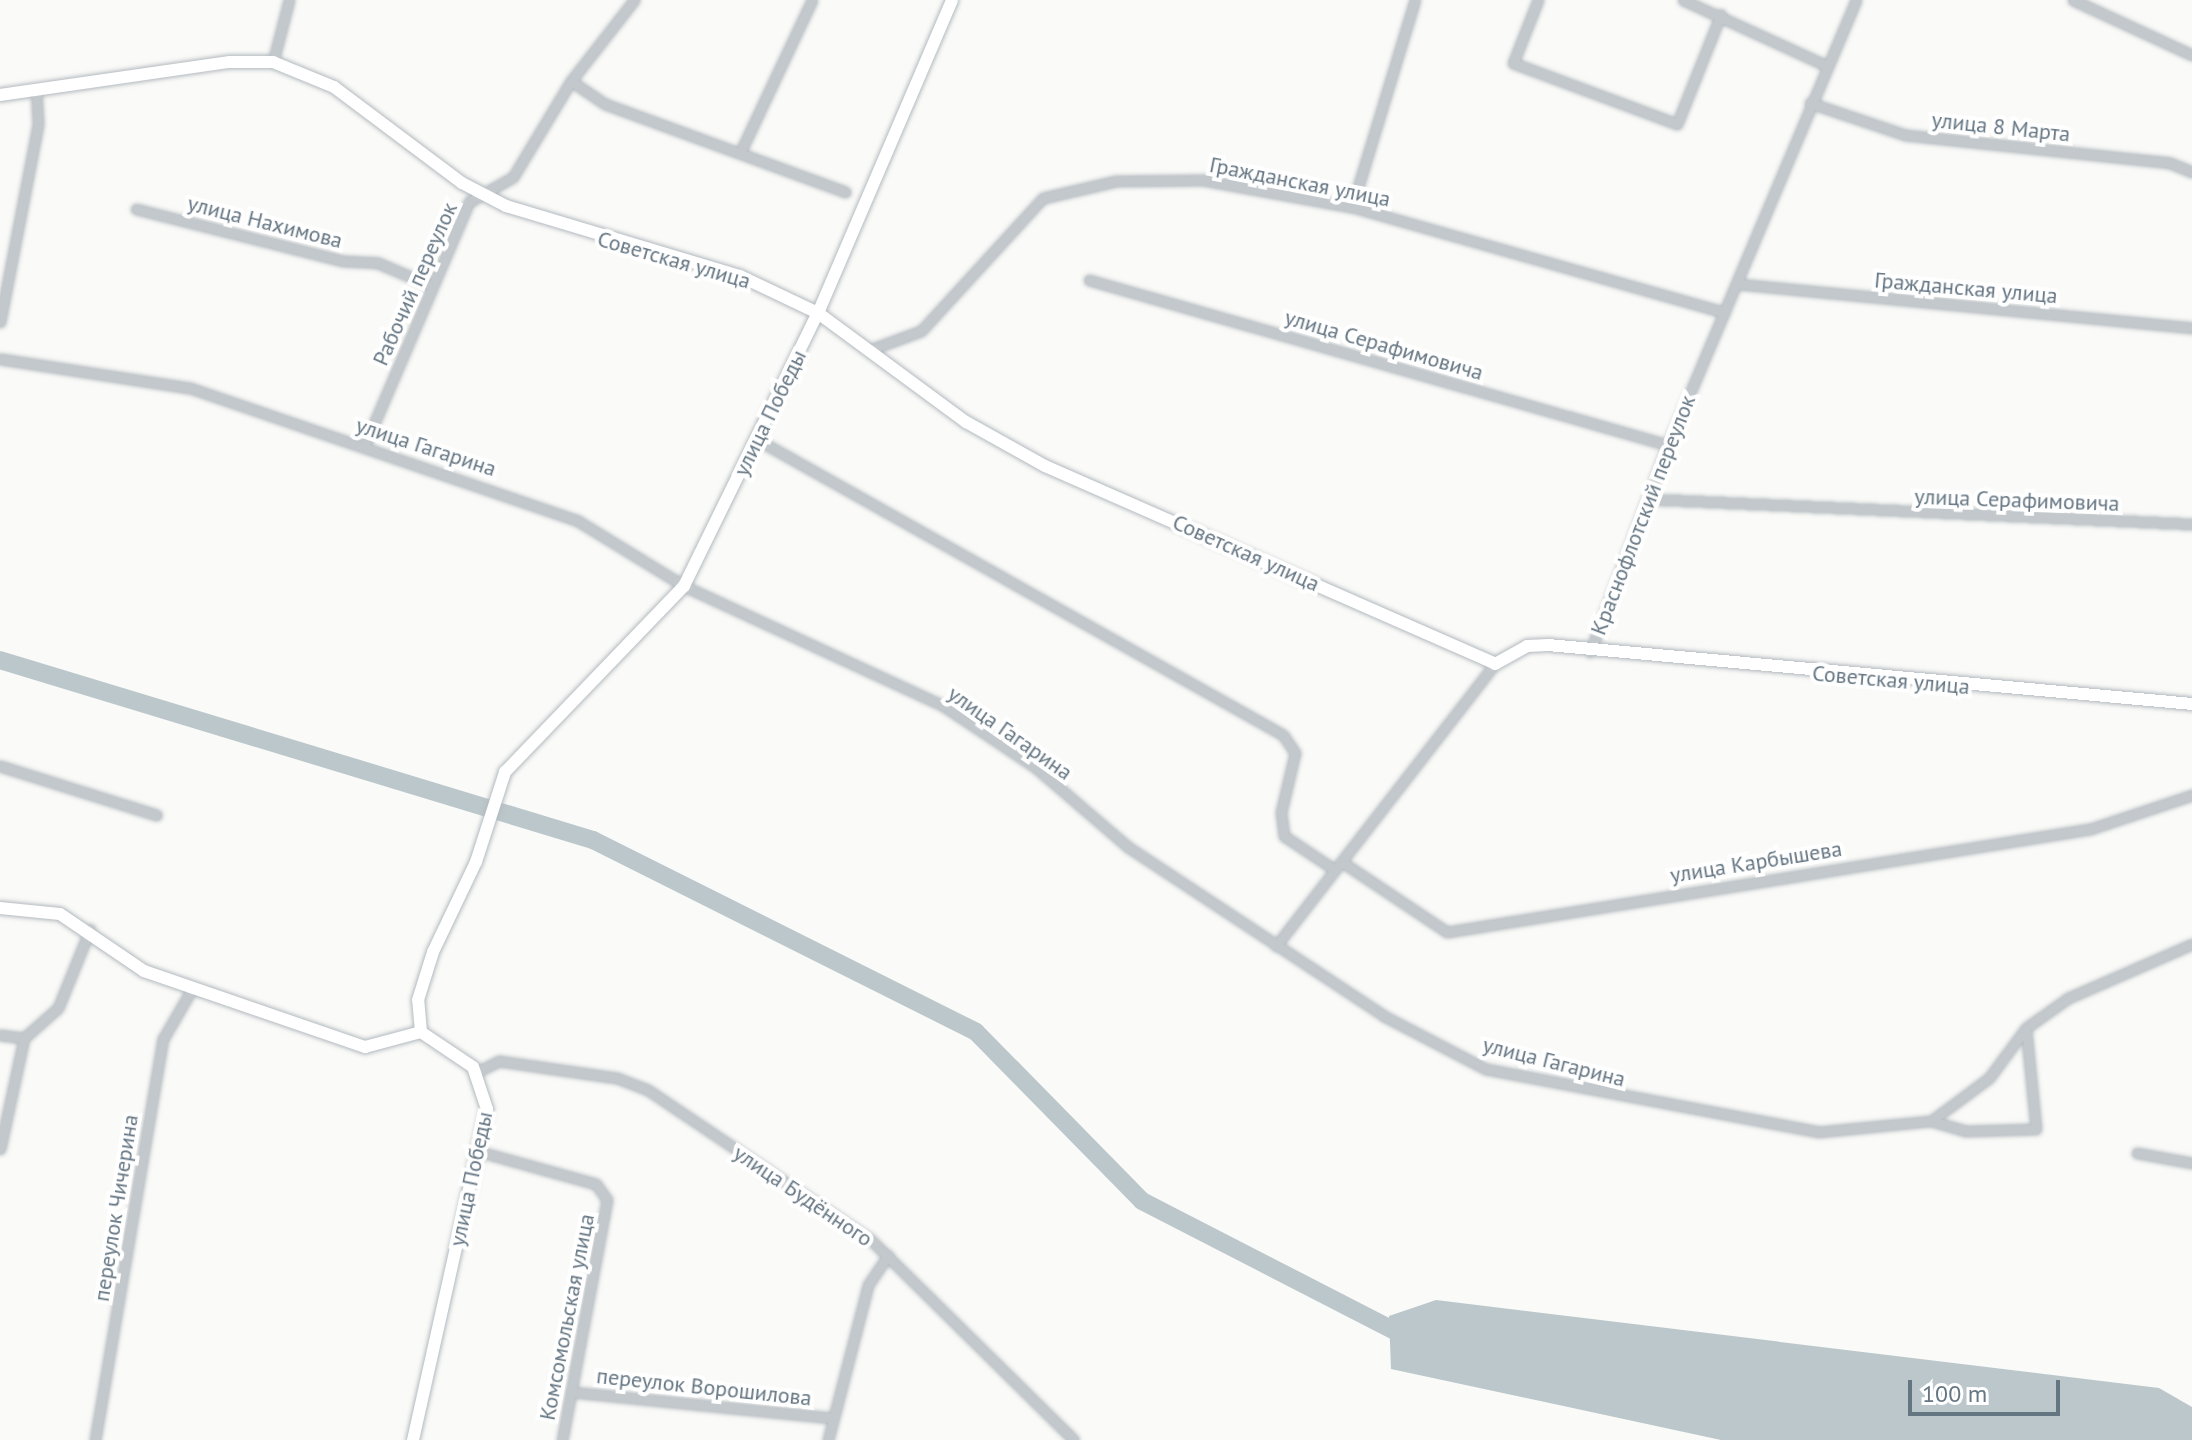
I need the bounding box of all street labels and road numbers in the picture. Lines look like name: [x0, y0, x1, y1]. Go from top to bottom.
street label: улица 8 Марта: [1930, 107, 2072, 147]
street label: Гражданская улица: [1207, 152, 1393, 212]
street label: улица Нахимова: [185, 190, 345, 254]
street label: Рабочий переулок: [367, 198, 463, 370]
street label: Советская улица: [595, 226, 753, 294]
street label: Гражданская улица: [1873, 267, 2059, 309]
street label: улица Серафимовича: [1282, 304, 1486, 386]
street label: улица Победы: [728, 346, 812, 480]
street label: Краснофлотский переулок: [1585, 391, 1701, 639]
street label: улица Гагарина: [353, 412, 499, 482]
street label: улица Серафимовича: [1914, 483, 2120, 517]
street label: Советская улица: [1169, 509, 1323, 597]
street label: Советская улица: [1811, 660, 1971, 700]
street label: улица Гагарина: [943, 680, 1077, 786]
street label: улица Карбышева: [1668, 835, 1844, 889]
street label: улица Гагарина: [1480, 1032, 1628, 1092]
street label: улица Победы: [444, 1109, 498, 1249]
street label: переулок Чичерина: [88, 1113, 144, 1303]
street label: улица Будённого: [728, 1140, 878, 1252]
street label: Комсомольская улица: [534, 1212, 600, 1422]
street label: переулок Ворошилова: [595, 1363, 813, 1411]

